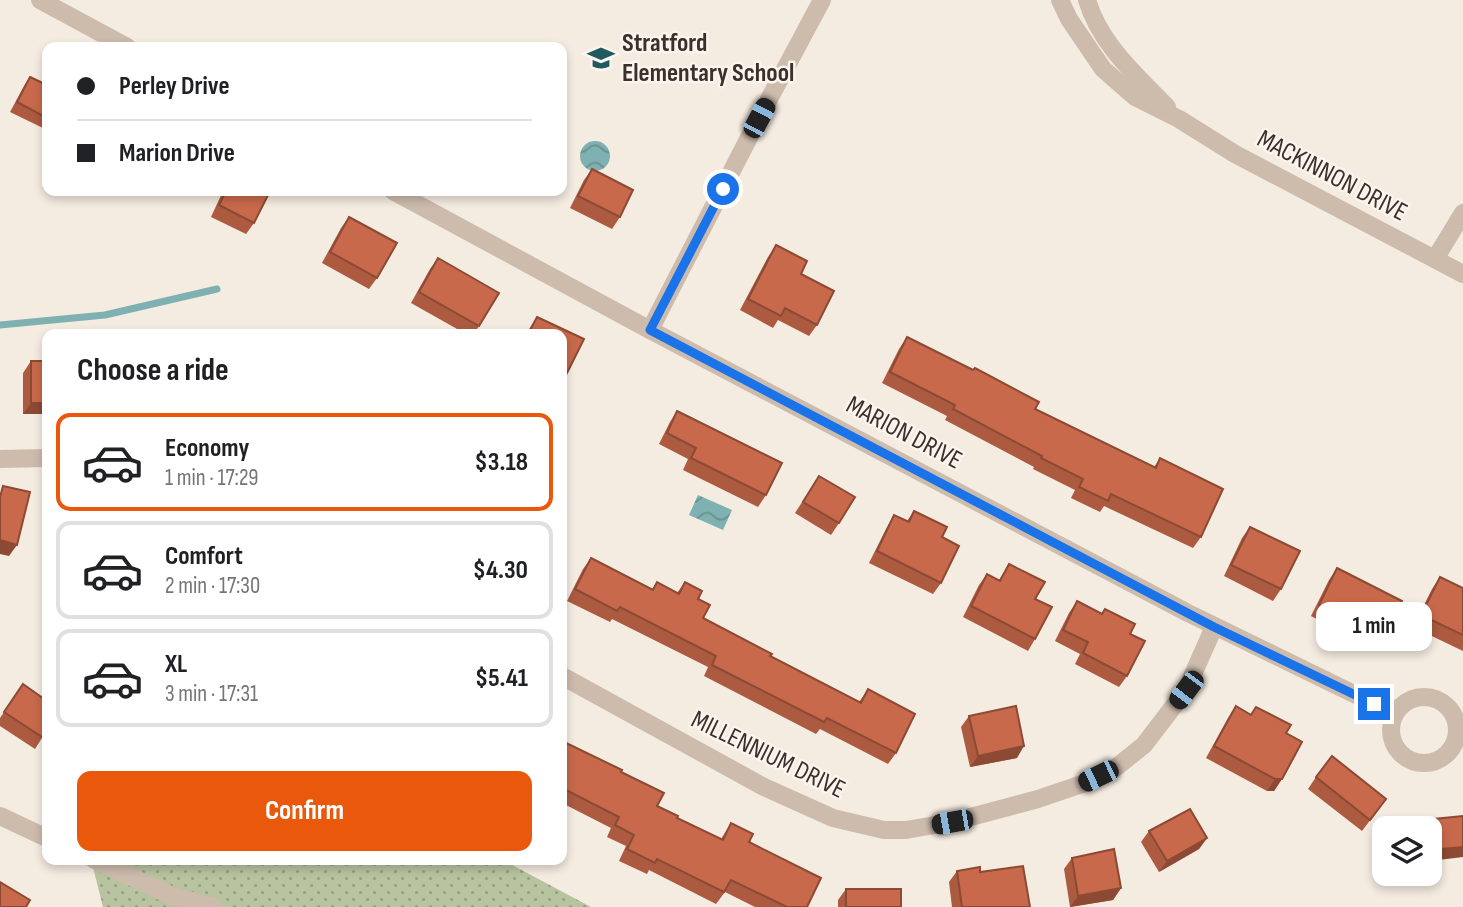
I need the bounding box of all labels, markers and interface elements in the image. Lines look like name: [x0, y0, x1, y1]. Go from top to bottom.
place label: Stratford Elementary School: [622, 28, 794, 89]
school or university icon: Stratford Elementary School: [586, 43, 616, 73]
text: Perley Drive: [119, 71, 230, 102]
car: [740, 95, 779, 141]
street label: MACKINNON DRIVE: [1252, 124, 1412, 228]
text: Marion Drive: [119, 138, 235, 169]
route start: [707, 173, 739, 205]
text: Choose a ride: [77, 351, 229, 390]
street label: MARION DRIVE: [841, 390, 967, 476]
icon: car: [81, 431, 144, 494]
text: Economy: [165, 433, 249, 464]
text: $3.18: [474, 447, 528, 478]
text: 1 min · 17:29: [165, 464, 259, 492]
icon: car: [81, 539, 144, 602]
text: Comfort: [165, 541, 243, 572]
text: $4.30: [473, 555, 528, 586]
text: 2 min · 17:30: [165, 572, 260, 600]
callout: 1 min: [1316, 602, 1432, 652]
text: 1 min: [1353, 612, 1395, 640]
icon: car: [81, 647, 144, 710]
text: XL: [165, 649, 187, 680]
text: $5.41: [475, 663, 528, 694]
car: [1165, 667, 1208, 713]
text: 3 min · 17:31: [165, 680, 258, 708]
route end: [1358, 688, 1390, 720]
street label: MILLENNIUM DRIVE: [686, 704, 850, 806]
car: [1075, 757, 1122, 795]
button: Confirm: [77, 771, 532, 851]
car: [930, 808, 975, 836]
map controls: [1372, 816, 1442, 886]
button: layers: [1372, 816, 1442, 886]

